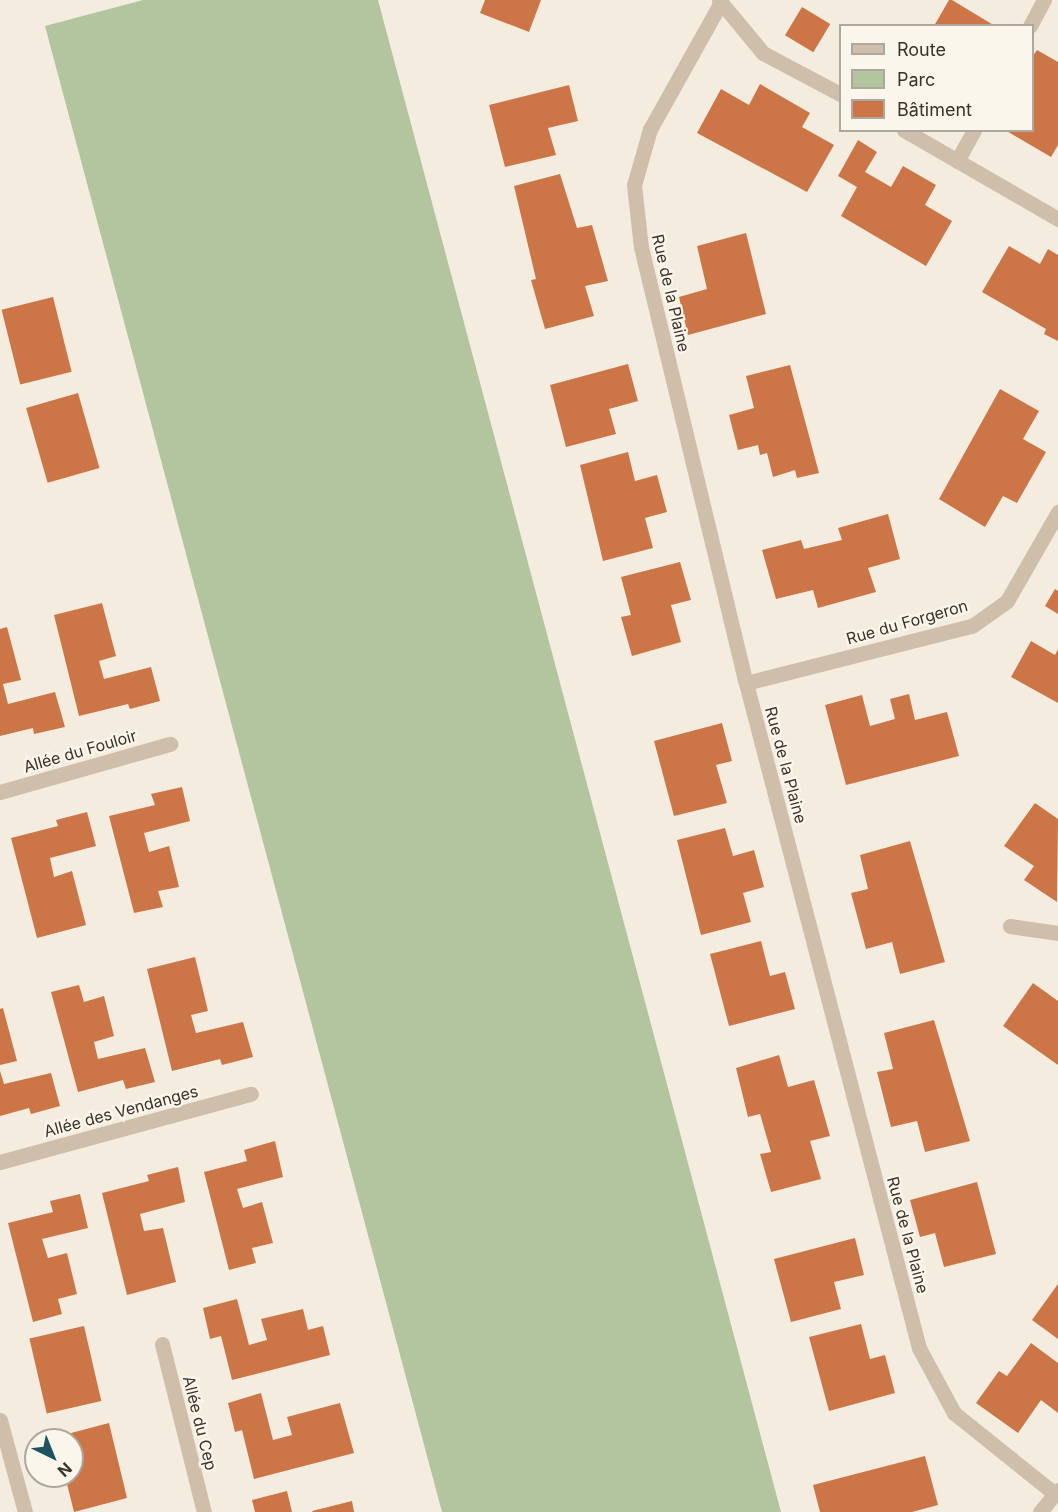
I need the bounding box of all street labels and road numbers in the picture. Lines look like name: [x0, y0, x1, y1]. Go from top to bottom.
street label: Rue de la Plaine: [648, 232, 694, 354]
street label: Rue du Forgeron: [844, 595, 970, 649]
street label: Rue de la Plaine: [761, 704, 811, 826]
street label: Allée du Fouloir: [21, 726, 139, 776]
street label: Allée des Vendanges: [42, 1081, 200, 1141]
street label: Rue de la Plaine: [883, 1174, 933, 1296]
street label: Allée du Cep: [179, 1374, 221, 1472]

